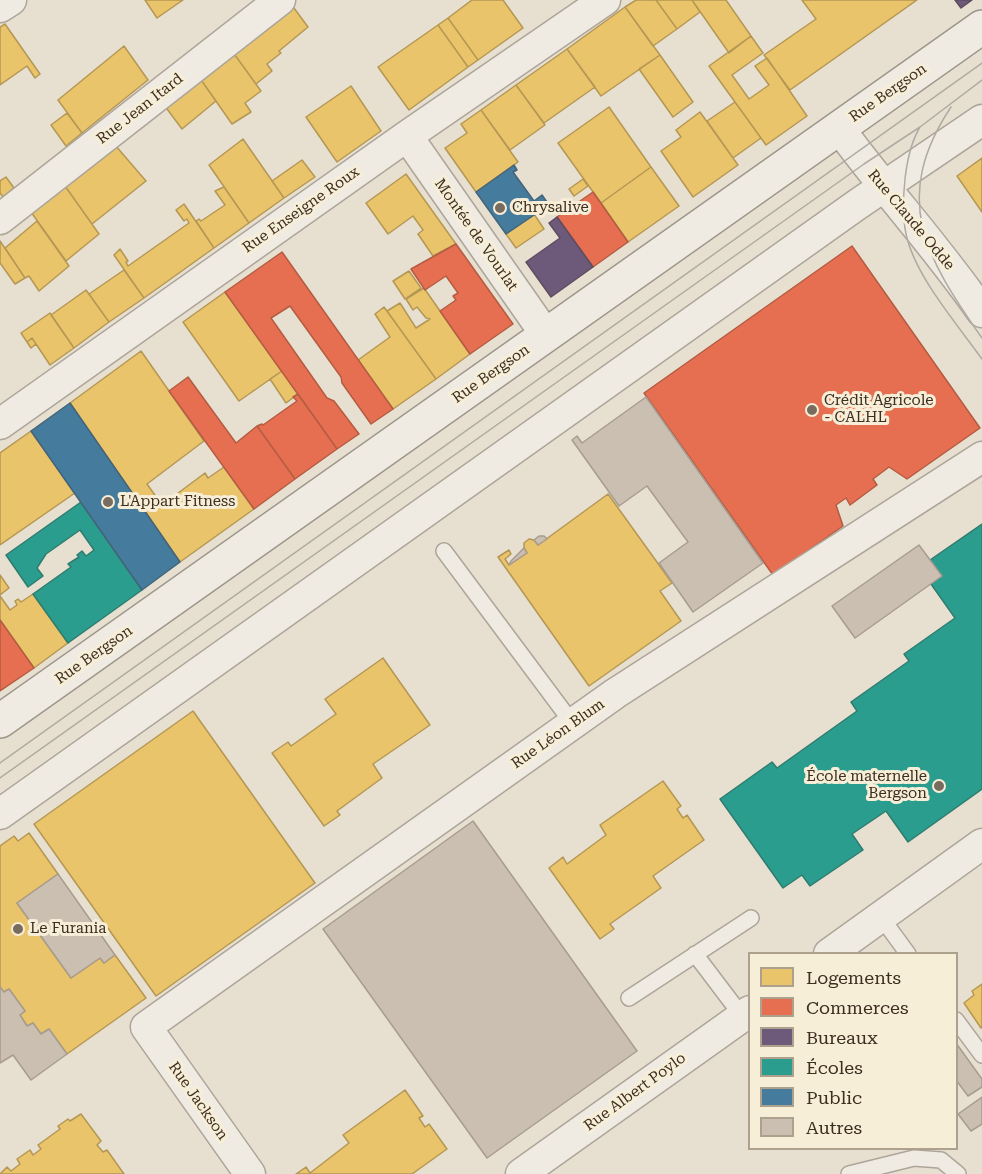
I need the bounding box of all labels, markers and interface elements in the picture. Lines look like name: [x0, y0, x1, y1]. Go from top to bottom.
street label: Rue Bergson: [846, 60, 930, 126]
street label: Rue Jean Itard: [93, 70, 187, 148]
street label: Rue Enseigne Roux: [239, 163, 363, 257]
street label: Rue Claude Odde: [864, 166, 958, 274]
street label: Montée de Vourlat: [430, 175, 522, 295]
place label: Chrysalive: [512, 199, 589, 217]
marker: Chrysalive: [493, 201, 507, 215]
street label: Rue Bergson: [449, 341, 533, 407]
place label: Crédit Agricole - CALHL: [824, 392, 934, 427]
marker: Crédit Agricole - CALHL: [805, 403, 819, 417]
place label: L'Appart Fitness: [120, 493, 235, 511]
marker: L'Appart Fitness: [101, 495, 115, 509]
street label: Rue Bergson: [52, 622, 136, 688]
street label: Rue Léon Blum: [508, 695, 608, 773]
place label: École maternelle Bergson: [806, 768, 927, 803]
marker: École maternelle Bergson: [932, 779, 946, 793]
place label: Le Furania: [30, 920, 106, 938]
marker: Le Furania: [11, 922, 25, 936]
legend: [748, 952, 958, 1150]
text: Logements: [806, 967, 901, 988]
text: Commerces: [806, 997, 908, 1018]
text: Bureaux: [806, 1027, 878, 1048]
street label: Rue Albert Poylo: [581, 1049, 689, 1135]
text: Écoles: [806, 1057, 863, 1078]
street label: Rue Jackson: [164, 1058, 232, 1144]
text: Public: [806, 1087, 862, 1108]
text: Autres: [806, 1117, 862, 1138]

